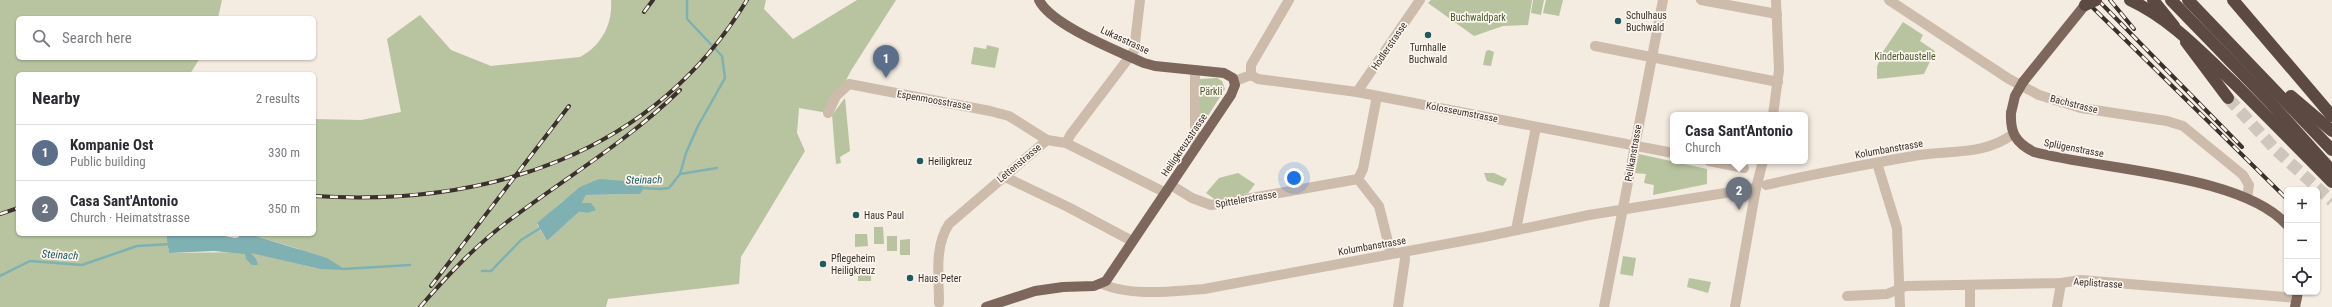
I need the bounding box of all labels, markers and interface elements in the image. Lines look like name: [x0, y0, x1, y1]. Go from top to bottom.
place label: Schulhaus Buchwald: [1626, 10, 1667, 33]
park label: Buchwaldpark: [1450, 12, 1506, 23]
search box: [16, 16, 316, 60]
marker: Schulhaus Buchwald: [1613, 16, 1623, 26]
street label: Hodlerstrasse: [1369, 20, 1409, 72]
street label: Lukasstrasse: [1099, 24, 1151, 56]
icon: search: [30, 27, 52, 49]
text: Search here: [62, 29, 132, 47]
marker: Turnhalle Buchwald: [1423, 30, 1433, 40]
place label: Turnhalle Buchwald: [1409, 42, 1447, 65]
pin: 1: [873, 45, 899, 78]
park label: Kinderbaustelle: [1874, 51, 1936, 62]
park label: Pärkli: [1200, 86, 1222, 97]
text: Nearby: [32, 88, 80, 108]
street label: Espenmoosstrasse: [896, 88, 972, 112]
text: 2 results: [256, 91, 300, 106]
street label: Bachstrasse: [2049, 93, 2099, 115]
street label: Kolosseumstrasse: [1425, 100, 1499, 124]
street label: Heiligkreuzstrasse: [1159, 111, 1209, 178]
popup: [1670, 112, 1808, 164]
text: Casa Sant'Antonio: [1685, 122, 1793, 140]
street label: Pelikanstrasse: [1623, 123, 1643, 182]
text: Kompanie Ost: [70, 136, 153, 154]
street label: Splügenstrasse: [2043, 137, 2105, 159]
street label: Kolumbanstrasse: [1854, 138, 1924, 160]
text: Church: [1685, 140, 1721, 155]
street label: Lettenstrasse: [995, 141, 1043, 185]
text: 1: [42, 145, 48, 160]
text: 330 m: [268, 145, 300, 160]
text: Public building: [70, 154, 146, 169]
marker: Heiligkreuz: [915, 156, 925, 166]
place label: Heiligkreuz: [928, 156, 972, 167]
your location: [1284, 168, 1304, 188]
water label: Steinach: [626, 173, 662, 187]
pin: 2: [1726, 177, 1752, 210]
map controls: [2284, 187, 2320, 295]
button: +: [2284, 187, 2320, 223]
street label: Spittelerstrasse: [1215, 188, 1278, 210]
text: Casa Sant'Antonio: [70, 192, 178, 210]
text: 2: [42, 201, 48, 216]
text: 350 m: [268, 201, 300, 216]
text: Church · Heimatstrasse: [70, 210, 190, 225]
marker: Haus Paul: [851, 210, 861, 220]
place label: Haus Paul: [864, 210, 904, 221]
button: −: [2284, 223, 2320, 259]
street label: Kolumbanstrasse: [1337, 235, 1407, 257]
water label: Steinach: [41, 248, 79, 262]
place label: Pflegeheim Heiligkreuz: [831, 253, 875, 276]
marker: Pflegeheim Heiligkreuz: [818, 259, 828, 269]
button: locate: [2284, 259, 2320, 295]
marker: Haus Peter: [905, 273, 915, 283]
place label: Haus Peter: [918, 273, 962, 284]
street label: Aeplistrasse: [2073, 276, 2123, 290]

